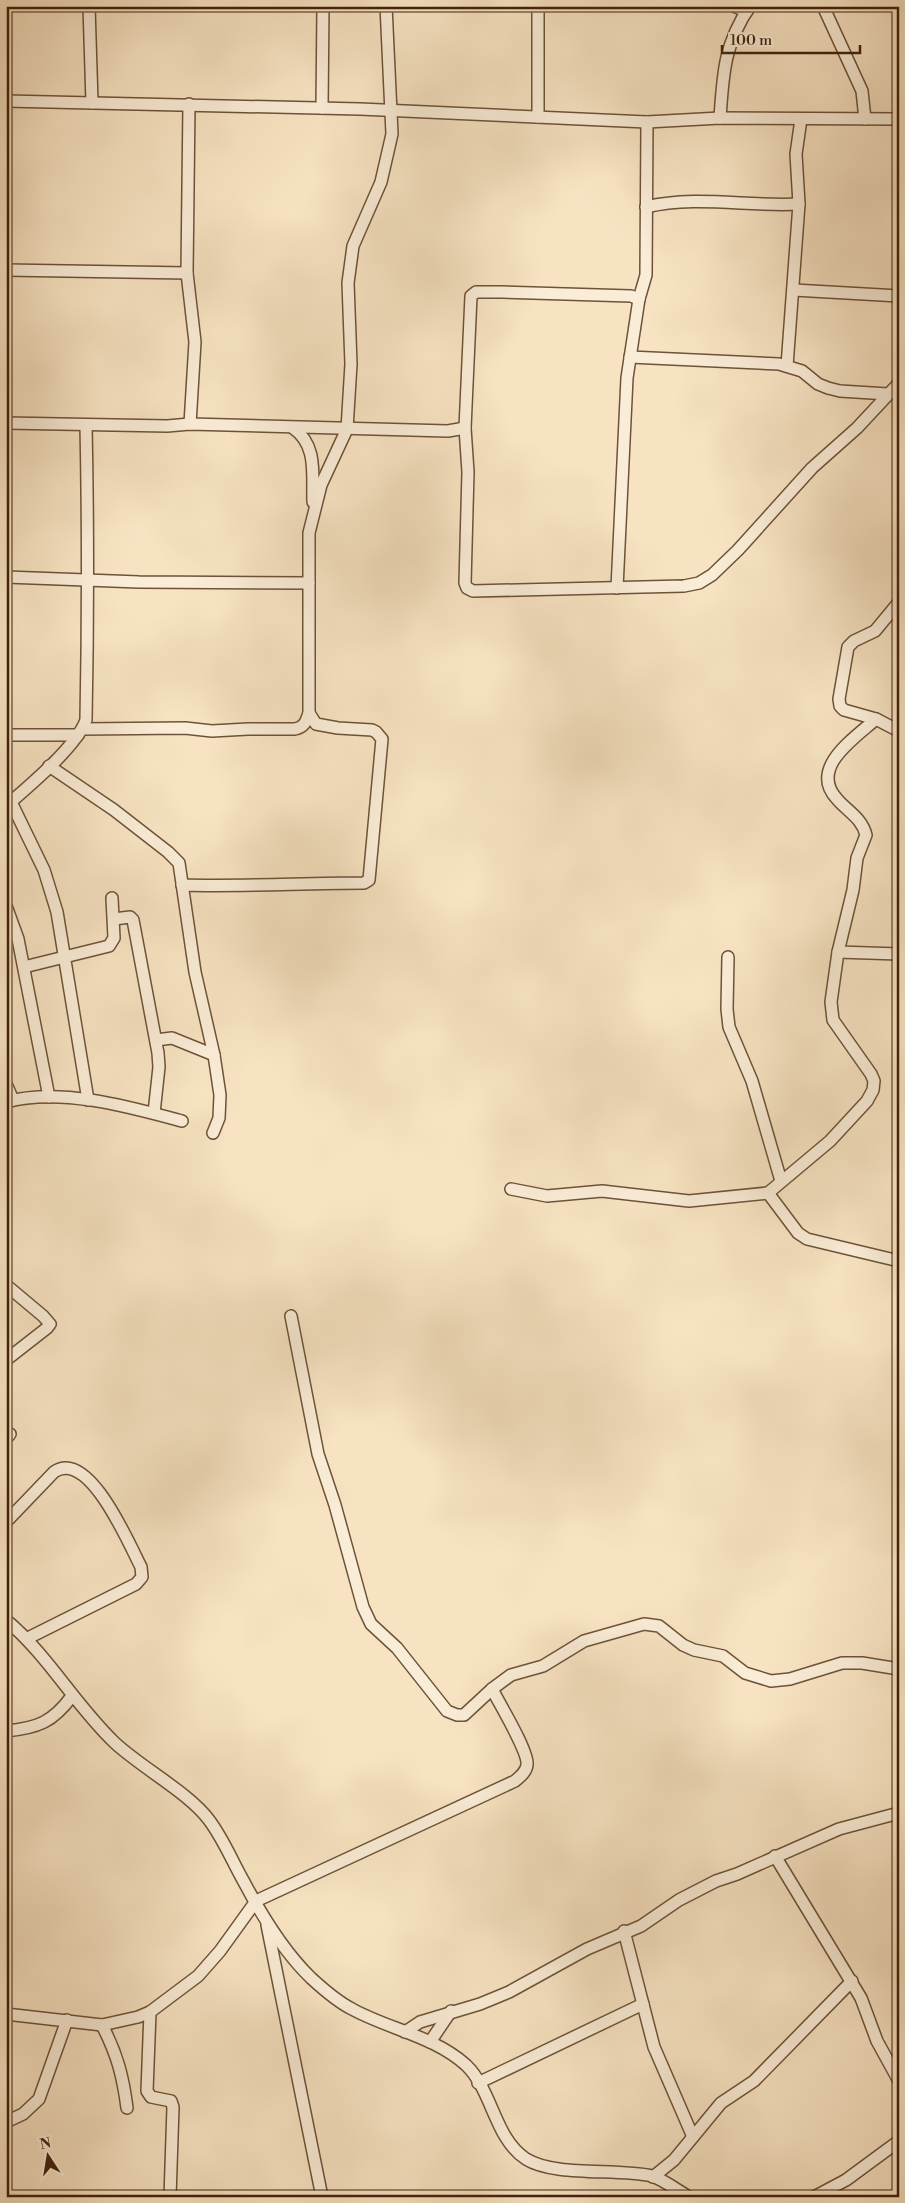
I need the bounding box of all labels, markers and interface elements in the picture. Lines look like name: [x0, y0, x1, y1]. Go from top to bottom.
scale bar: [722, 22, 860, 54]
text: 100 m: [730, 31, 772, 50]
north arrow: [22, 2130, 72, 2180]
text: N: [38, 2134, 53, 2154]

